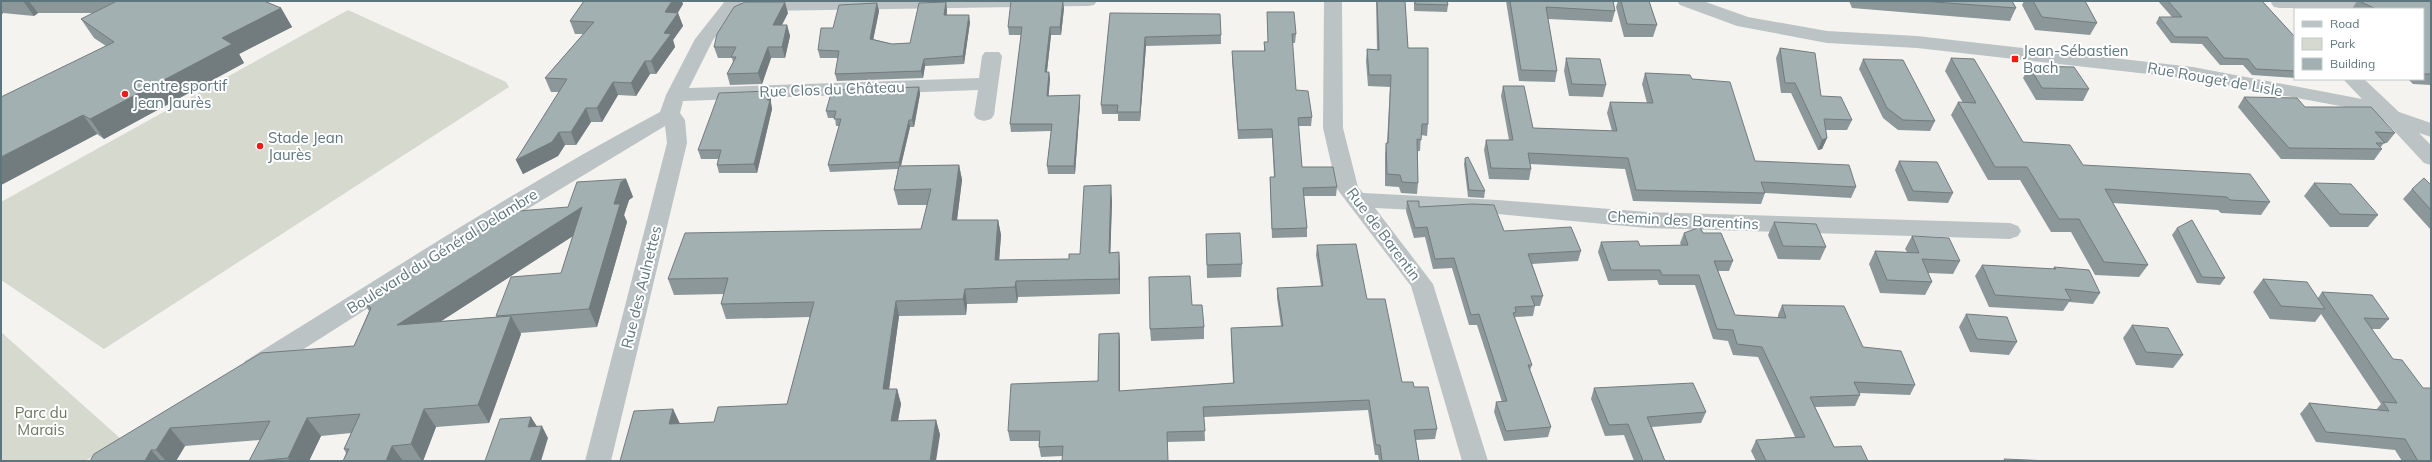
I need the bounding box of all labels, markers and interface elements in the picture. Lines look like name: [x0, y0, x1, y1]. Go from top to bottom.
legend: [2294, 8, 2424, 80]
text: Road: [2330, 16, 2359, 31]
text: Park: [2330, 36, 2356, 51]
place label: Jean-Sébastien Bach: [2023, 41, 2129, 77]
marker: Jean-Sébastien Bach: [2010, 54, 2020, 64]
text: Building: [2330, 56, 2375, 71]
street label: Rue Rouget de Lisle: [2146, 58, 2284, 100]
place label: Centre sportif Jean Jaurès: [133, 76, 228, 112]
street label: Rue Clos du Château: [759, 77, 905, 101]
marker: Centre sportif Jean Jaurès: [120, 89, 130, 99]
place label: Stade Jean Jaurès: [268, 128, 344, 164]
marker: Stade Jean Jaurès: [255, 141, 265, 151]
street label: Boulevard du Général Delambre: [343, 184, 541, 318]
street label: Rue de Barentin: [1343, 184, 1425, 284]
street label: Chemin des Barentins: [1607, 207, 1759, 233]
street label: Rue des Aulnettes: [617, 224, 665, 350]
park label: Parc du Marais: [15, 403, 67, 439]

